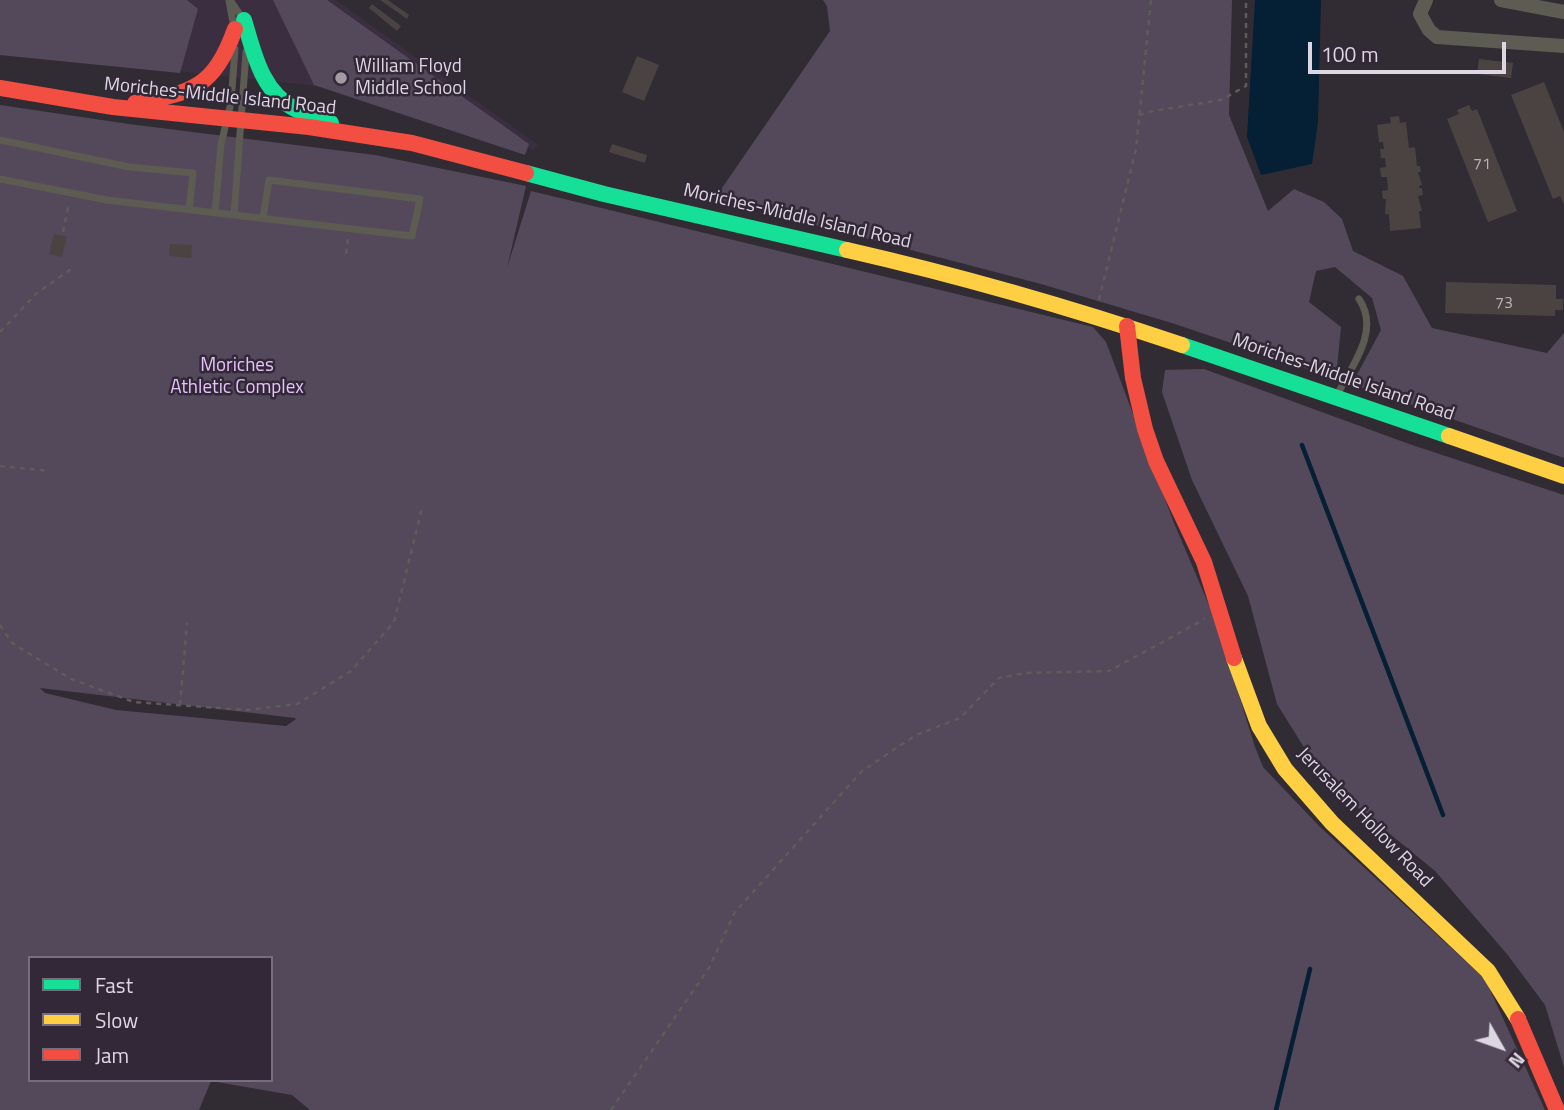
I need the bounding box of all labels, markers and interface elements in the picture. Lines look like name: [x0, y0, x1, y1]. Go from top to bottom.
scale bar: [1312, 28, 1510, 72]
text: 100 m: [1321, 38, 1378, 70]
place label: William Floyd Middle School: [355, 56, 467, 100]
marker: William Floyd Middle School: [333, 70, 349, 86]
street label: Moriches-Middle Island Road: [103, 73, 337, 121]
house number: 71: [1473, 155, 1491, 175]
street label: Moriches-Middle Island Road: [681, 180, 913, 254]
house number: 73: [1495, 294, 1513, 314]
street label: Moriches-Middle Island Road: [1229, 329, 1457, 427]
park label: Moriches Athletic Complex: [170, 355, 304, 399]
street label: Jerusalem Hollow Road: [1291, 743, 1437, 893]
legend: [28, 956, 273, 1082]
text: Fast: [95, 969, 133, 1001]
text: Slow: [95, 1004, 138, 1036]
north arrow: [1466, 1012, 1536, 1082]
text: Jam: [95, 1039, 129, 1071]
text: N: [1502, 1046, 1533, 1075]

